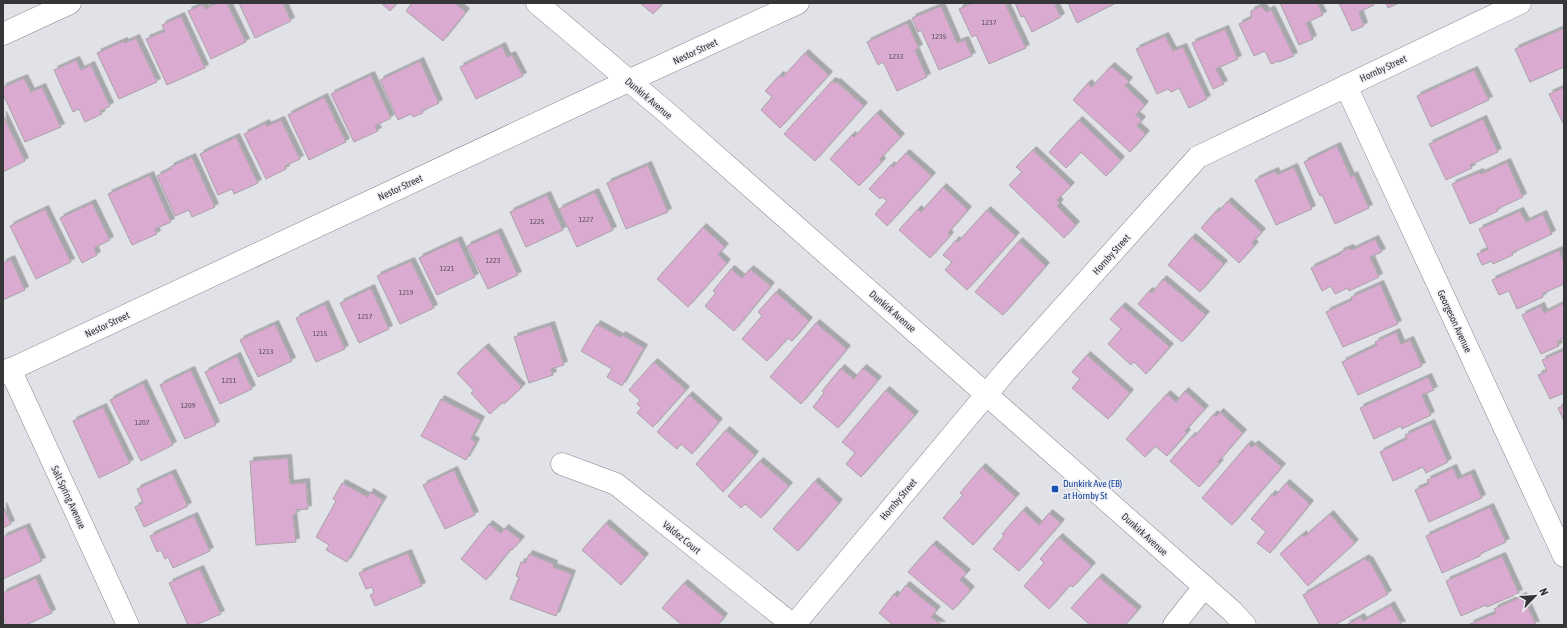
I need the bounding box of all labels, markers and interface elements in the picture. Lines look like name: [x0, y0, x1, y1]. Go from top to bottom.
house number: 1237: [981, 18, 997, 27]
house number: 1235: [931, 32, 947, 41]
street label: Nestor Street: [671, 36, 719, 67]
house number: 1233: [888, 52, 904, 61]
street label: Hornby Street: [1358, 53, 1408, 84]
street label: Dunkirk Avenue: [623, 75, 675, 122]
street label: Nestor Street: [376, 172, 424, 203]
house number: 1227: [578, 215, 594, 224]
house number: 1225: [529, 217, 545, 226]
street label: Hornby Street: [1090, 232, 1132, 277]
house number: 1223: [485, 256, 501, 265]
house number: 1221: [439, 264, 455, 273]
house number: 1219: [398, 288, 414, 297]
street label: Dunkirk Avenue: [867, 288, 919, 335]
street label: Georgeson Avenue: [1435, 288, 1474, 355]
street label: Nestor Street: [83, 309, 131, 340]
house number: 1217: [357, 312, 373, 321]
house number: 1215: [312, 329, 328, 338]
house number: 1213: [258, 347, 274, 356]
house number: 1211: [221, 376, 237, 385]
house number: 1209: [180, 401, 196, 410]
house number: 1207: [134, 418, 150, 427]
street label: Salt Spring Avenue: [49, 464, 88, 531]
street label: Hornby Street: [878, 476, 919, 522]
place label: Dunkirk Ave (EB) at Hornby St: [1063, 478, 1122, 501]
marker: Dunkirk Ave (EB) at Hornby St: [1050, 484, 1060, 494]
street label: Dunkirk Avenue: [1119, 511, 1170, 558]
street label: Valdez Court: [660, 519, 703, 556]
north arrow: [1515, 576, 1555, 616]
text: N: [1537, 586, 1551, 597]

